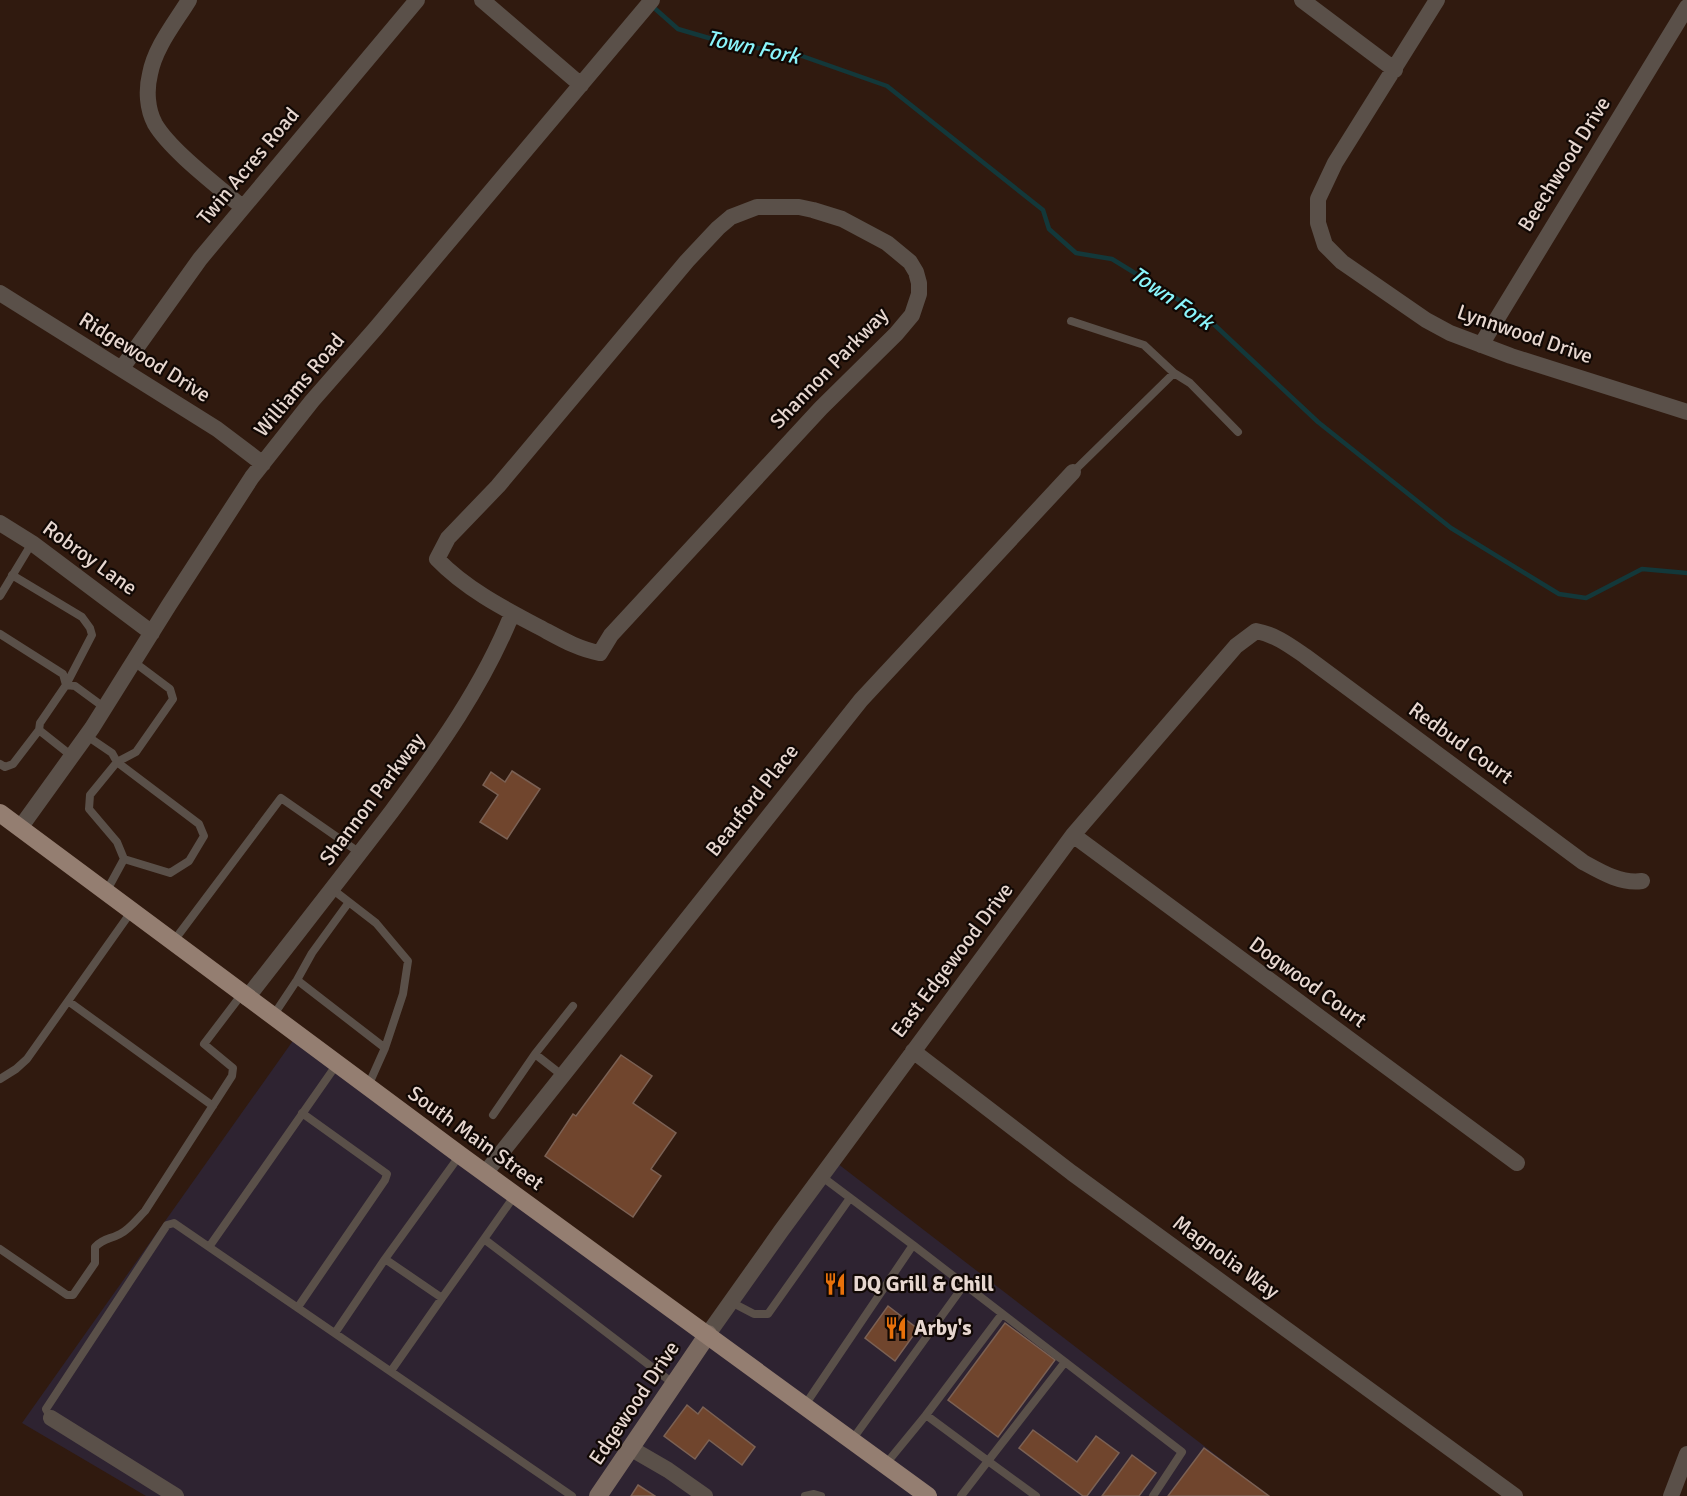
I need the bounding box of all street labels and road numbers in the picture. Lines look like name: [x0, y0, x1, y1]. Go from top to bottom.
street label: Beechwood Drive: [1512, 92, 1616, 236]
street label: Twin Acres Road: [191, 102, 305, 230]
street label: Lynnwood Drive: [1454, 299, 1596, 369]
street label: Shannon Parkway: [764, 302, 894, 434]
street label: Ridgewood Drive: [74, 306, 216, 408]
street label: Williams Road: [248, 328, 350, 442]
street label: Robroy Lane: [38, 515, 142, 601]
street label: Redbud Court: [1404, 696, 1518, 790]
street label: Shannon Parkway: [314, 727, 430, 870]
street label: Beauford Place: [700, 739, 804, 861]
street label: East Edgewood Drive: [885, 877, 1019, 1043]
street label: Dogwood Court: [1244, 931, 1372, 1033]
street label: South Main Street: [403, 1080, 549, 1196]
street label: Magnolia Way: [1168, 1210, 1284, 1304]
street label: Edgewood Drive: [583, 1336, 685, 1470]

